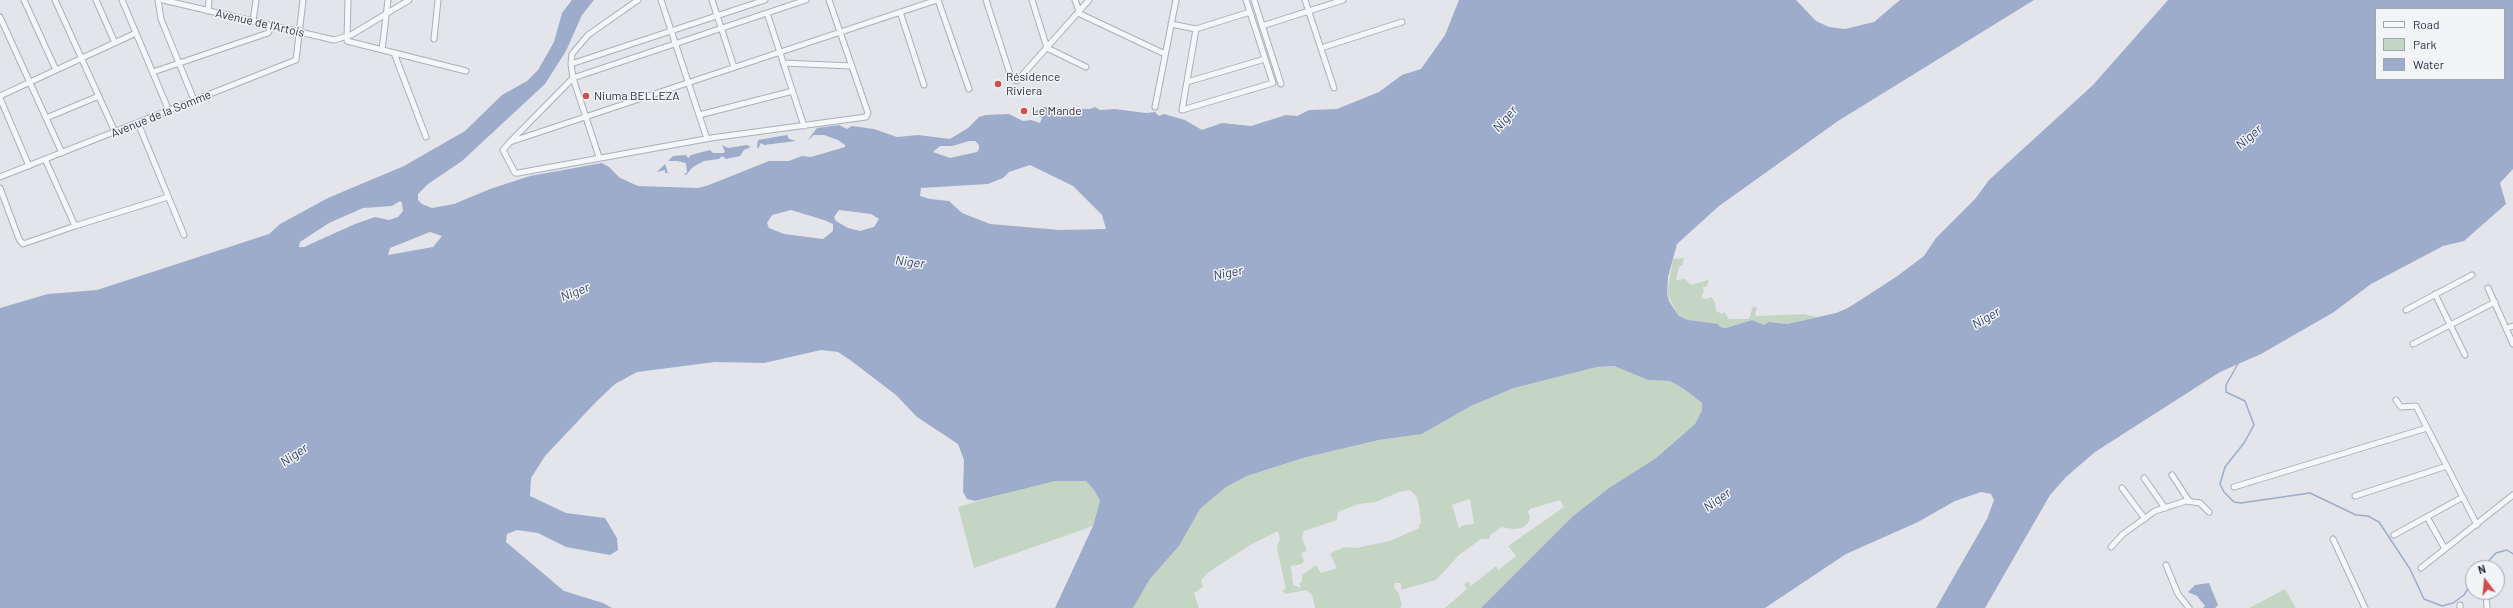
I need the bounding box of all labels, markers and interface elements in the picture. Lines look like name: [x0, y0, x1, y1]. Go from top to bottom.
street label: Avenue de l'Artois: [214, 6, 306, 40]
legend: [2375, 8, 2505, 80]
text: Road: [2413, 17, 2440, 31]
text: Park: [2413, 37, 2437, 51]
text: Water: [2413, 57, 2444, 71]
place label: Résidence Riviera: [1006, 70, 1060, 98]
marker: Résidence Riviera: [993, 79, 1003, 89]
street label: Avenue de la Somme: [109, 87, 213, 141]
place label: Niuma BELLEZA: [594, 89, 680, 103]
marker: Niuma BELLEZA: [581, 91, 591, 101]
water label: Niger: [1489, 103, 1521, 135]
place label: Le Mande: [1032, 104, 1082, 118]
marker: Le Mande: [1019, 106, 1029, 116]
water label: Niger: [2233, 121, 2265, 153]
water label: Niger: [894, 252, 926, 272]
water label: Niger: [1212, 262, 1244, 284]
water label: Niger: [558, 279, 592, 305]
water label: Niger: [1969, 304, 2003, 332]
water label: Niger: [277, 440, 311, 470]
water label: Niger: [1700, 485, 1734, 515]
north arrow: [2465, 560, 2505, 600]
text: N: [2477, 562, 2487, 576]

